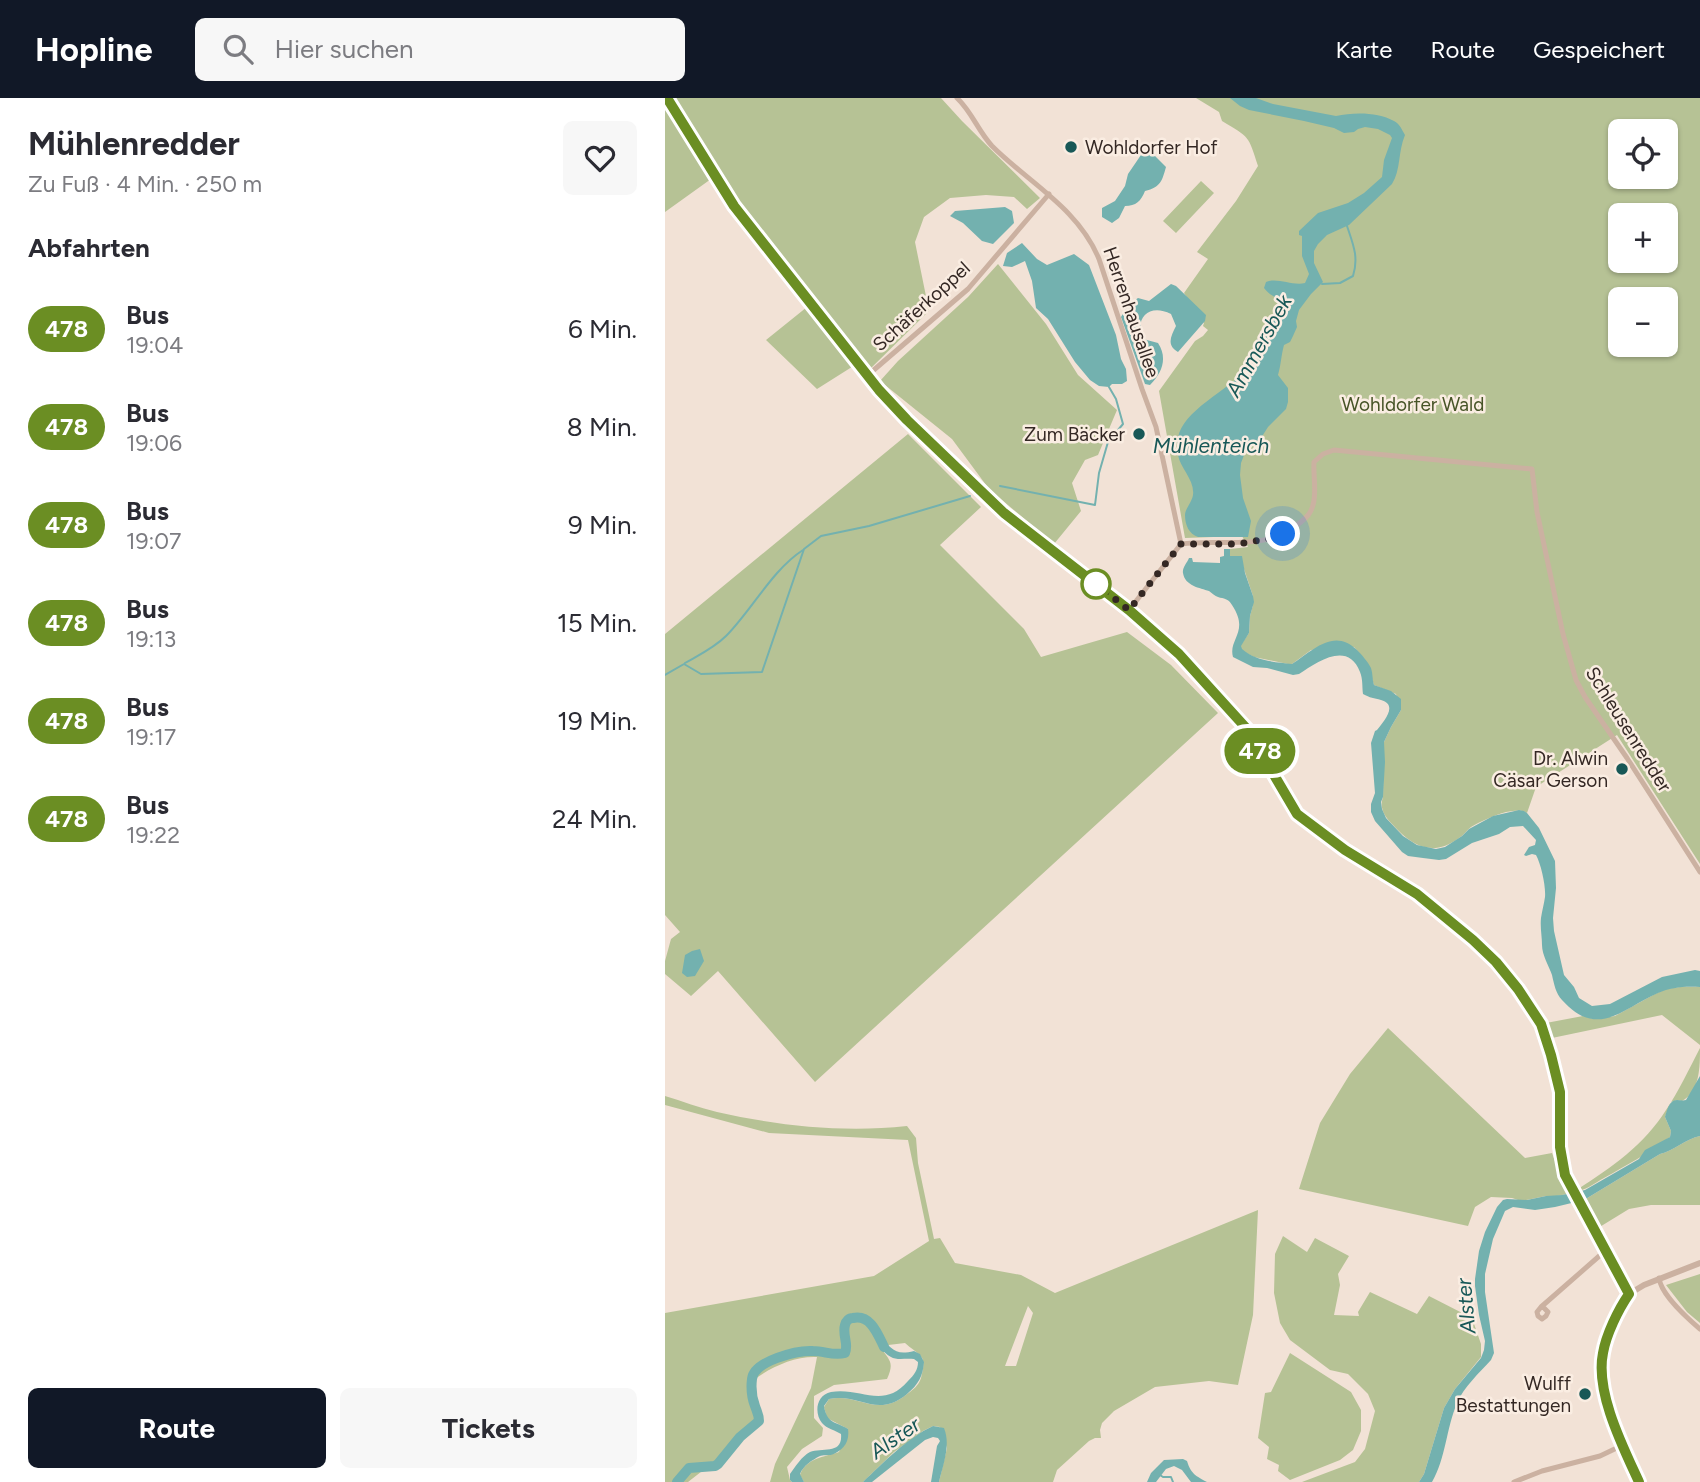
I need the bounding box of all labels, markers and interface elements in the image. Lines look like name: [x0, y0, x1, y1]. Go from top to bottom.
search box: [195, 18, 685, 81]
text: Hopline: [35, 30, 153, 69]
icon: search: [219, 30, 257, 68]
text: Hier suchen: [275, 33, 413, 65]
text: Karte: [1336, 35, 1392, 64]
text: Route: [1430, 35, 1495, 64]
text: Gespeichert: [1533, 35, 1665, 64]
map controls: [1608, 119, 1678, 357]
button: locate: [1608, 119, 1678, 189]
button: heart: [563, 121, 637, 195]
text: Mühlenredder: [28, 124, 240, 163]
place label: Wohldorfer Hof: [1085, 136, 1218, 159]
marker: Wohldorfer Hof: [1063, 139, 1079, 155]
text: Zu Fuß · 4 Min. · 250 m: [28, 170, 262, 198]
button: +: [1608, 203, 1678, 273]
text: Abfahrten: [28, 232, 150, 264]
street label: Herrenhausallee: [1098, 244, 1165, 381]
street label: Schäferkoppel: [868, 257, 975, 356]
button: −: [1608, 287, 1678, 357]
water label: Ammersbek: [1220, 290, 1297, 402]
text: Bus: [126, 299, 169, 331]
text: 6 Min.: [568, 313, 637, 345]
text: 478: [45, 314, 88, 343]
text: 19:04: [126, 331, 183, 359]
park label: Wohldorfer Wald: [1342, 393, 1484, 416]
text: Bus: [126, 397, 169, 429]
text: 8 Min.: [567, 411, 637, 443]
text: 478: [45, 412, 88, 441]
place label: Zum Bäcker: [1024, 423, 1126, 446]
marker: Zum Bäcker: [1131, 426, 1147, 442]
text: 19:06: [126, 429, 182, 457]
water label: Mühlenteich: [1153, 433, 1270, 458]
text: Bus: [126, 495, 169, 527]
text: 9 Min.: [568, 509, 637, 541]
text: 478: [45, 510, 88, 539]
your location: [1265, 516, 1300, 551]
text: 19:07: [126, 527, 181, 555]
unlabelled marker: [1081, 569, 1111, 599]
text: Bus: [126, 593, 169, 625]
text: 15 Min.: [557, 607, 637, 639]
text: 478: [45, 608, 88, 637]
text: 19:13: [126, 625, 176, 653]
street label: Schleusenredder: [1581, 662, 1677, 797]
text: Bus: [126, 691, 169, 723]
text: 19 Min.: [557, 705, 637, 737]
text: 478: [45, 706, 88, 735]
text: 19:17: [126, 723, 176, 751]
line badge: 478: [1220, 728, 1300, 774]
text: 478: [1238, 736, 1282, 765]
place label: Dr. Alwin Cäsar Gerson: [1493, 747, 1608, 792]
marker: Dr. Alwin Cäsar Gerson: [1614, 761, 1630, 777]
text: Bus: [126, 789, 169, 821]
text: 24 Min.: [552, 803, 637, 835]
text: 478: [45, 804, 88, 833]
text: 19:22: [126, 821, 180, 849]
water label: Alster: [1451, 1276, 1480, 1336]
place label: Wulff Bestattungen: [1456, 1372, 1571, 1417]
marker: Wulff Bestattungen: [1577, 1386, 1593, 1402]
button: Route: [28, 1388, 326, 1468]
button: Tickets: [340, 1388, 637, 1468]
water label: Alster: [864, 1411, 925, 1464]

